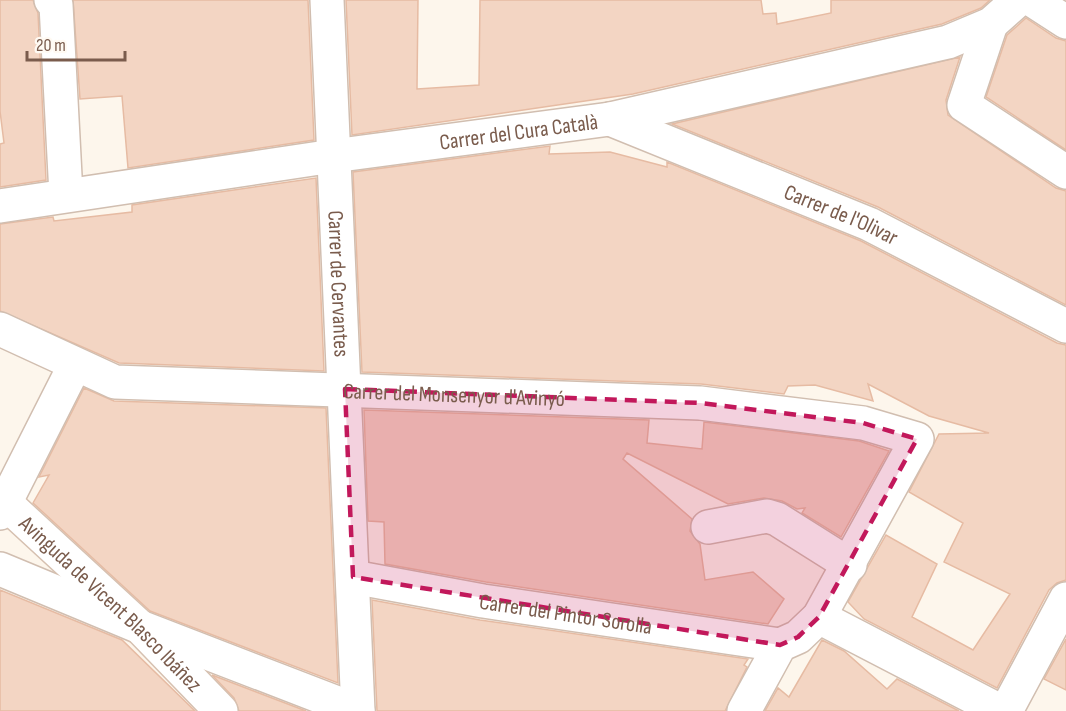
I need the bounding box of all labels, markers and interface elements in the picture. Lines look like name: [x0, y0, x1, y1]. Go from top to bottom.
scale bar: [27, 24, 124, 62]
text: 20 m: [36, 35, 66, 56]
street label: Carrer del Cura Català: [438, 109, 600, 157]
street label: Carrer de l'Olivar: [780, 179, 902, 252]
street label: Carrer de Cervantes: [321, 210, 355, 358]
street label: Carrer del Monsenyor d'Avinyó: [343, 378, 565, 413]
street label: Avinguda de Vicent Blasco Ibáñez: [12, 510, 207, 698]
street label: Carrer del Pintor Sorolla: [478, 589, 654, 641]

